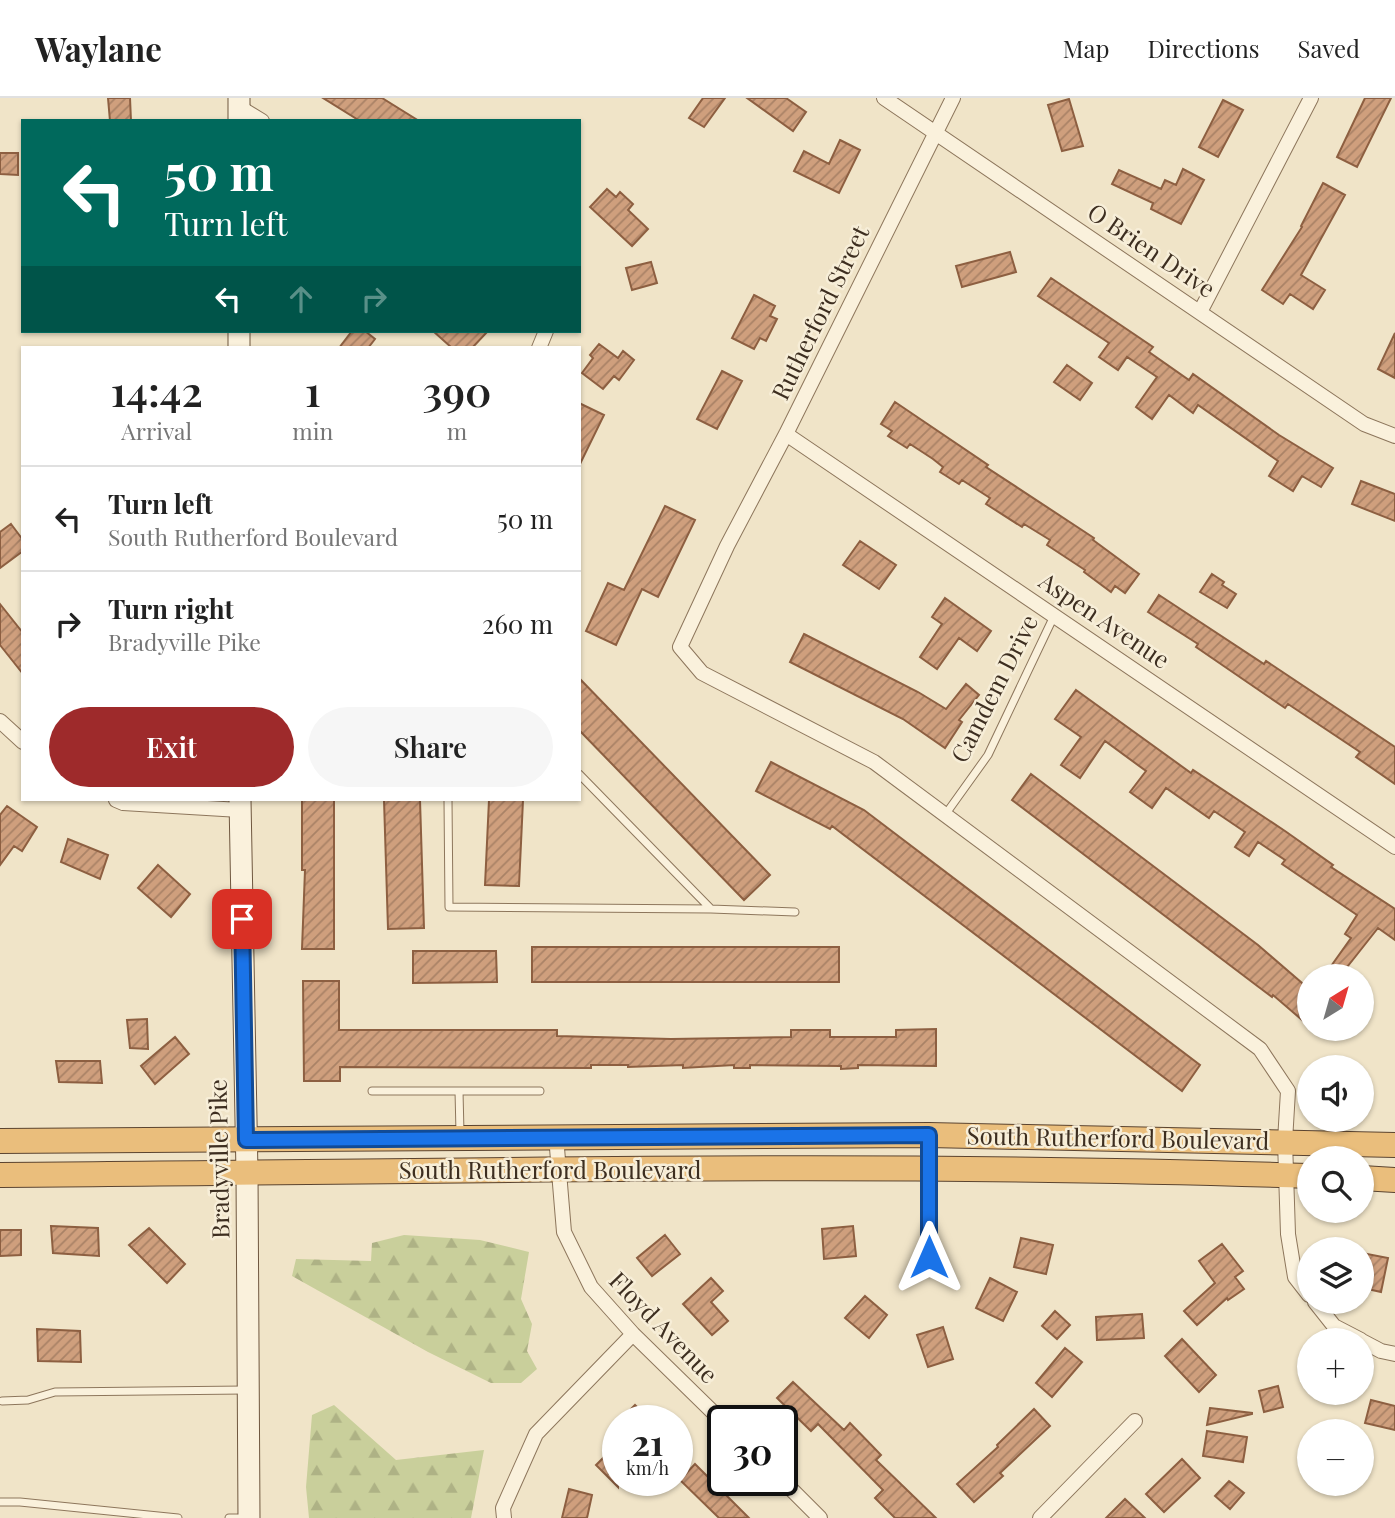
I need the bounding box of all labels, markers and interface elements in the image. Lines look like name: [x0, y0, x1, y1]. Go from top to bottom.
text: Waylane: [35, 26, 162, 70]
text: Map: [1063, 32, 1109, 64]
text: Directions: [1147, 32, 1260, 64]
text: Saved: [1298, 32, 1360, 64]
text: 50 m: [164, 138, 274, 203]
icon: left: [49, 147, 140, 238]
street label: O Brien Drive: [1082, 195, 1222, 304]
text: Turn left: [164, 201, 288, 244]
street label: Rutherford Street: [763, 219, 875, 405]
icon: left: [209, 280, 247, 318]
icon: ahead: [282, 280, 320, 318]
icon: right: [355, 280, 393, 318]
text: 14:42: [110, 362, 203, 418]
text: 1: [305, 362, 321, 418]
text: 390: [423, 362, 492, 418]
text: Arrival: [121, 415, 192, 446]
text: min: [292, 415, 333, 446]
text: m: [447, 415, 467, 446]
text: Turn left: [108, 486, 213, 521]
icon: left: [49, 500, 87, 538]
text: 50 m: [497, 501, 553, 536]
text: South Rutherford Boulevard: [108, 521, 398, 552]
street label: Aspen Avenue: [1033, 563, 1177, 675]
text: Turn right: [108, 591, 234, 626]
icon: right: [49, 605, 87, 643]
text: 260 m: [482, 606, 553, 641]
street label: Camdem Drive: [942, 609, 1044, 767]
text: Bradyville Pike: [108, 626, 261, 657]
button: Exit: [49, 707, 294, 787]
button: Share: [308, 707, 553, 787]
pin: [212, 889, 272, 949]
icon: arrive: [223, 900, 261, 938]
north arrow: [1297, 964, 1374, 1041]
map controls: [1297, 964, 1374, 1496]
button: sound: [1297, 1055, 1374, 1132]
street label: Bradyville Pike: [201, 1079, 235, 1239]
street label: South Rutherford Boulevard: [966, 1118, 1270, 1156]
button: search: [1297, 1146, 1374, 1223]
street label: South Rutherford Boulevard: [399, 1153, 701, 1185]
position arrow: [892, 1220, 966, 1294]
button: layers: [1297, 1237, 1374, 1314]
street label: Floyd Avenue: [603, 1264, 726, 1389]
button: +: [1297, 1328, 1374, 1405]
speed limit sign: 30: [707, 1405, 798, 1496]
text: 21: [632, 1418, 663, 1465]
button: −: [1297, 1419, 1374, 1496]
text: km/h: [626, 1456, 669, 1480]

